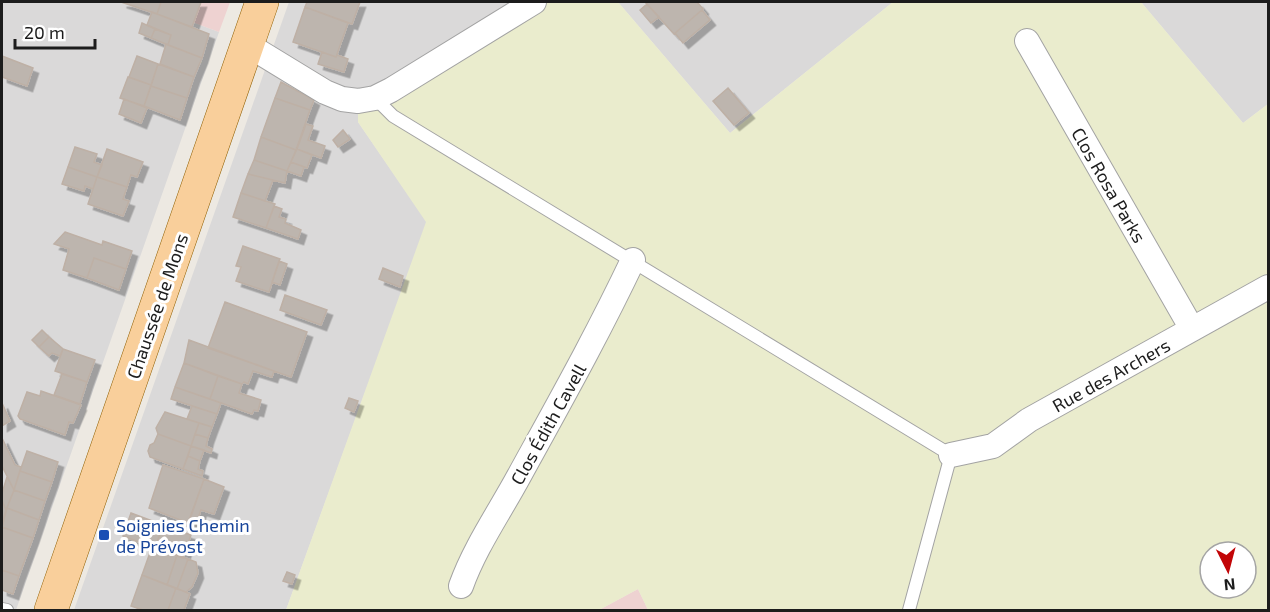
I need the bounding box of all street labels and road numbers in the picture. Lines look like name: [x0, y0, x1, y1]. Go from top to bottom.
street label: Clos Rosa Parks: [1067, 124, 1151, 246]
street label: Chaussée de Mons: [122, 231, 192, 381]
street label: Rue des Archers: [1048, 334, 1174, 416]
street label: Clos Édith Cavell: [506, 359, 591, 488]

